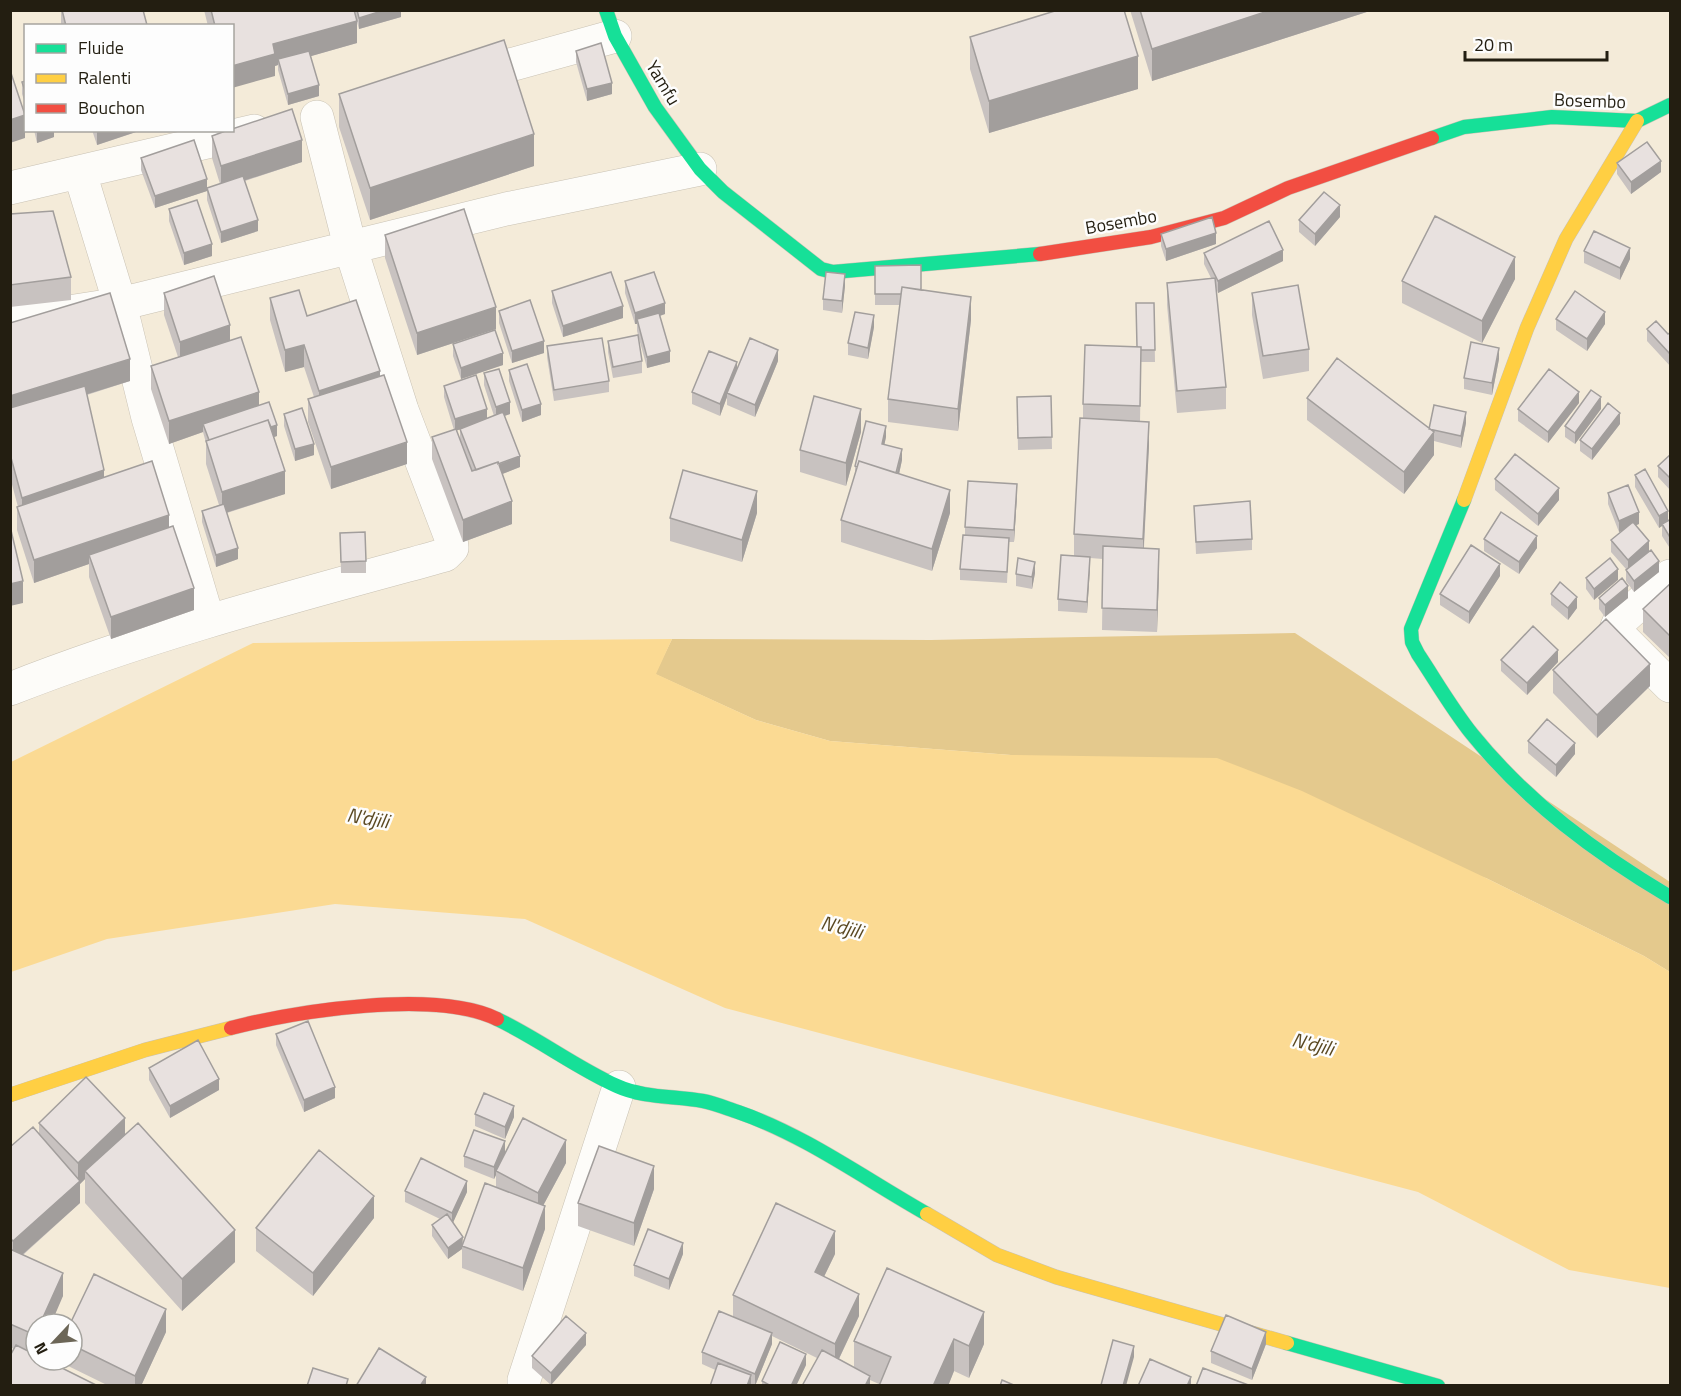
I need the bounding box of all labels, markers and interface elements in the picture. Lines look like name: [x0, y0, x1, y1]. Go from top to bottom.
legend: [24, 24, 234, 132]
scale bar: [1465, 24, 1608, 62]
text: 20 m: [1474, 31, 1513, 58]
text: Fluide: [78, 34, 124, 61]
street label: Yamfu: [639, 55, 687, 110]
text: Ralenti: [78, 64, 131, 91]
street label: Bosembo: [1554, 86, 1627, 115]
text: Bouchon: [78, 94, 145, 121]
street label: Bosembo: [1083, 202, 1159, 241]
water label: N'djili: [345, 799, 394, 837]
water label: N'djili: [818, 906, 869, 947]
water label: N'djili: [1289, 1023, 1340, 1064]
north arrow: [24, 1312, 84, 1372]
text: N: [27, 1338, 54, 1359]

